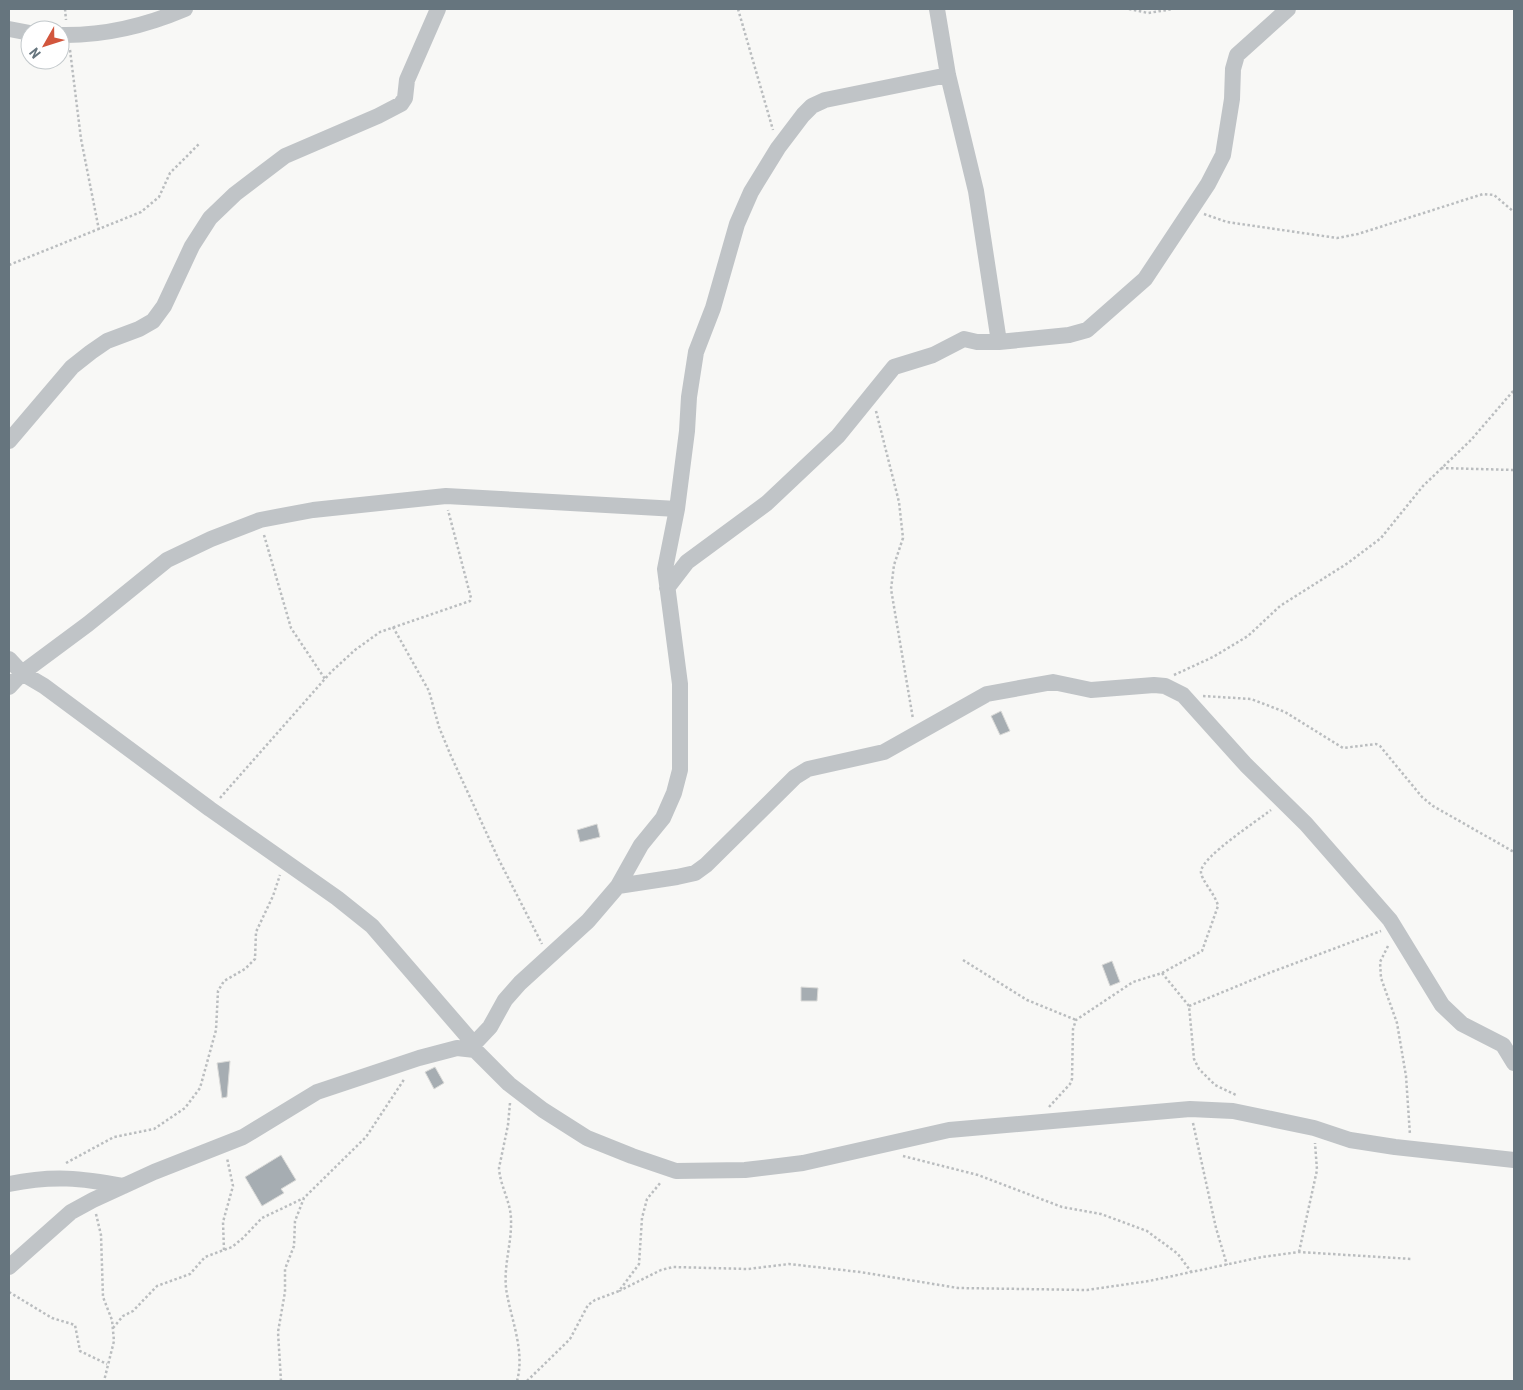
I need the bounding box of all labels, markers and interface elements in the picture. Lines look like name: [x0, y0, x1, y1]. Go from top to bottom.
north arrow: [20, 20, 70, 70]
text: N: [26, 45, 44, 62]

